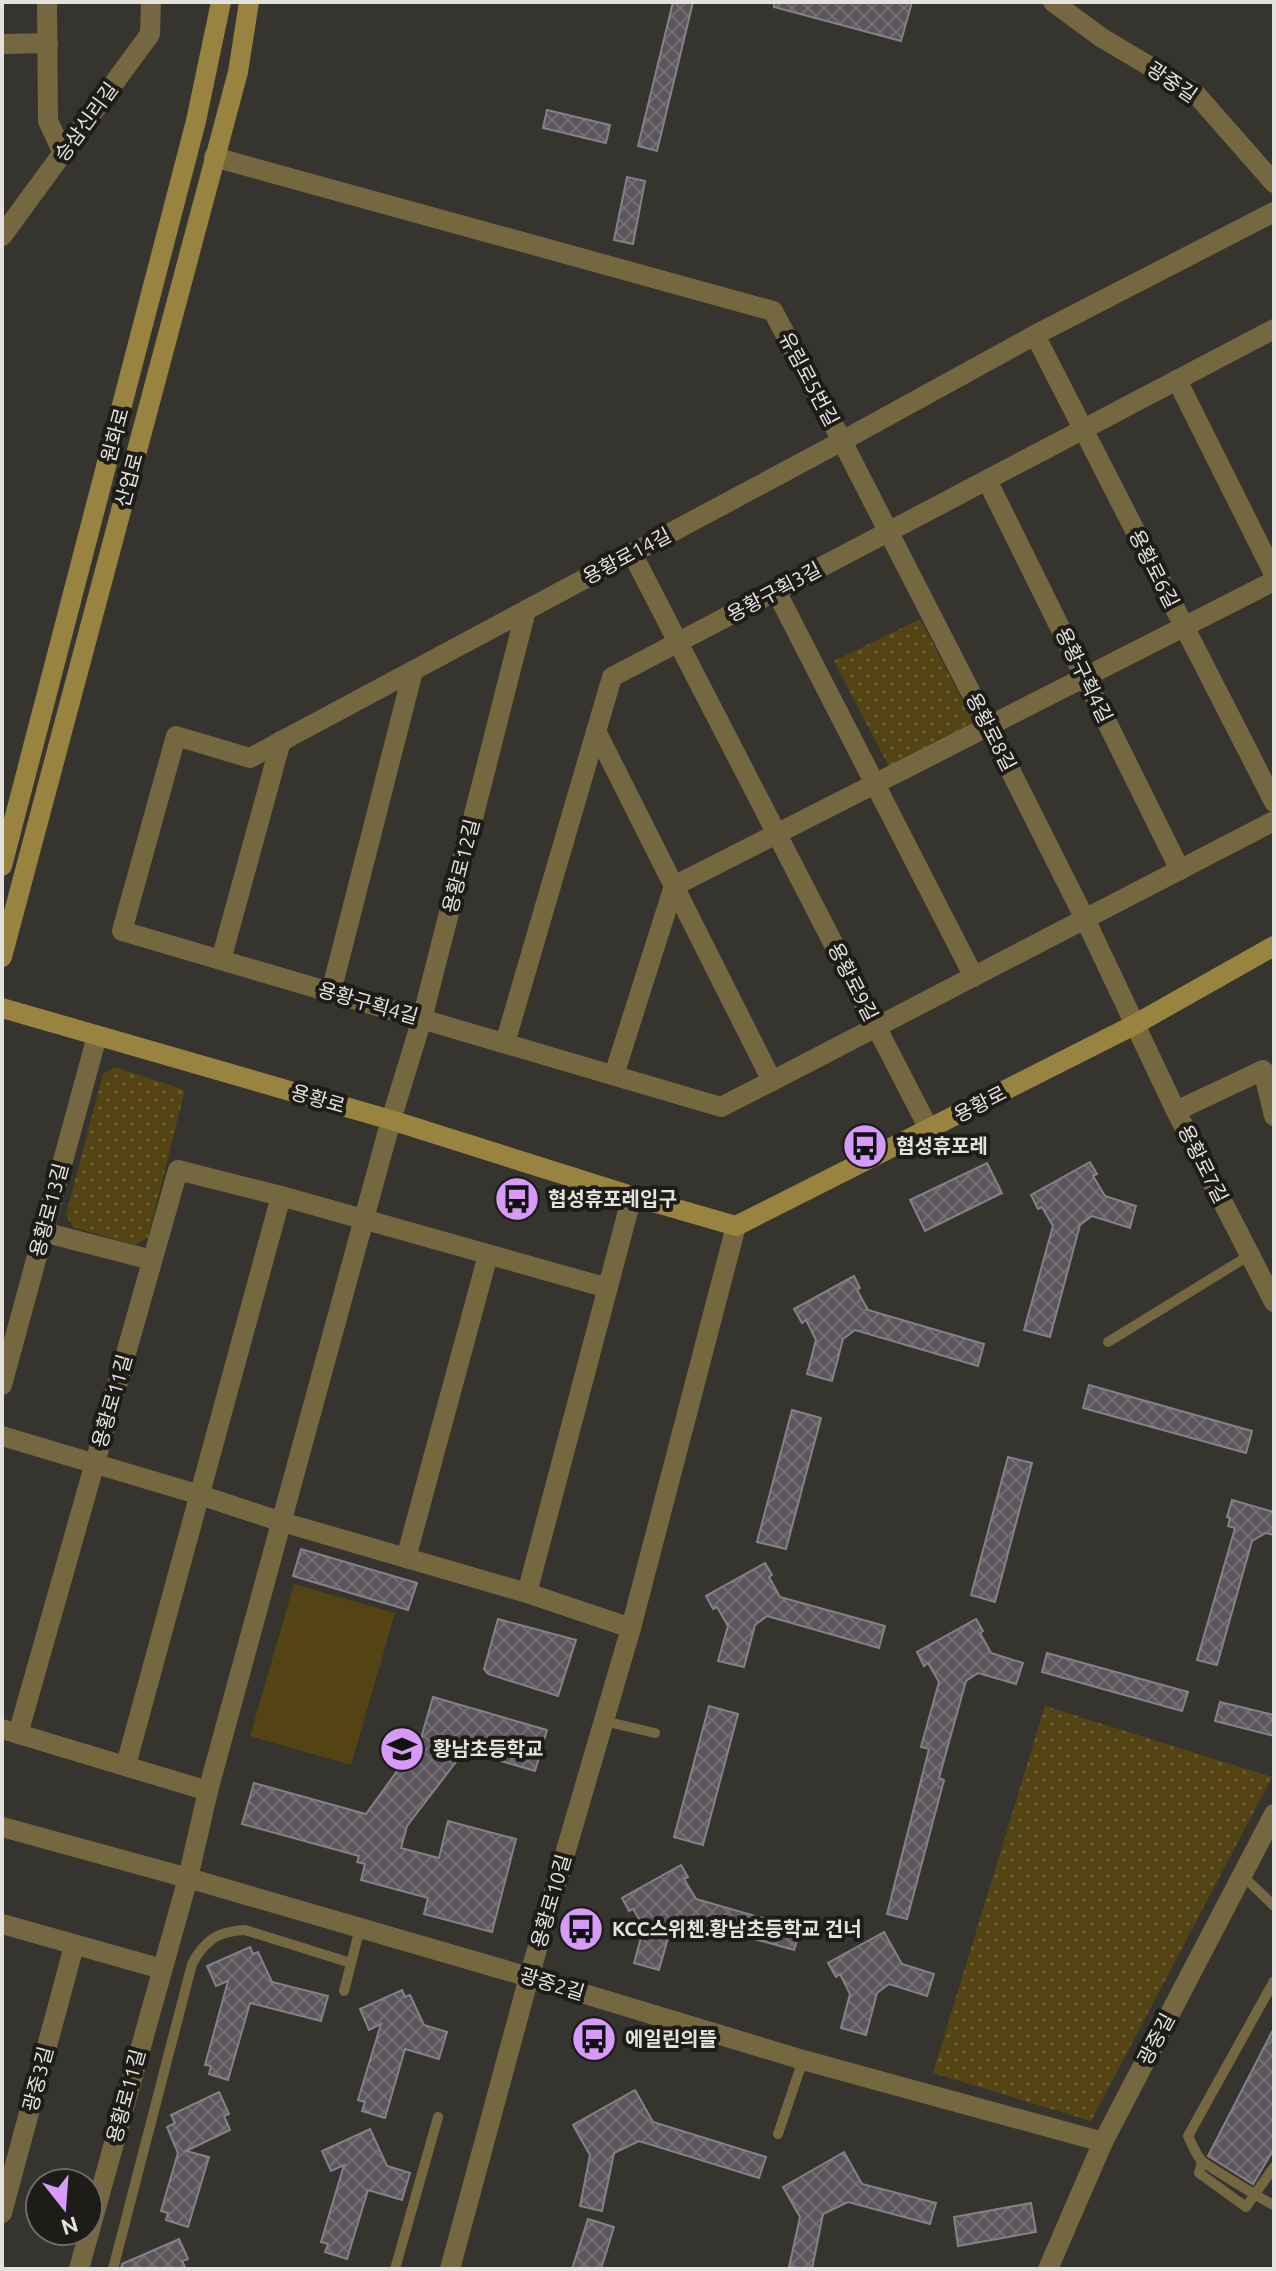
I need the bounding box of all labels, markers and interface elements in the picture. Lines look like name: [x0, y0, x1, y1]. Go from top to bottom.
street label: 광중길: [1143, 57, 1202, 107]
street label: 승삼신리길: [49, 78, 122, 166]
street label: 유림로5번길: [775, 328, 844, 430]
street label: 원화로: [96, 405, 133, 465]
street label: 산업로: [110, 450, 147, 510]
street label: 용황로14길: [579, 523, 675, 588]
street label: 용황로6길: [1125, 526, 1184, 612]
street label: 용황구획3길: [723, 557, 825, 626]
street label: 용황구획4길: [1051, 623, 1117, 726]
street label: 용황로8길: [962, 689, 1021, 775]
street label: 용황로12길: [438, 816, 483, 915]
street label: 용황로9길: [824, 939, 883, 1025]
street label: 용황구획4길: [315, 977, 421, 1028]
street label: 용황로: [288, 1080, 348, 1117]
street label: 용황로: [950, 1081, 1010, 1126]
street label: 용황로7길: [1174, 1121, 1233, 1207]
bus stop icon: 협성휴포레: [841, 1122, 889, 1170]
place label: 협성휴포레: [896, 1134, 988, 1157]
street label: 용황로13길: [25, 1160, 72, 1259]
bus stop icon: 협성휴포레입구: [493, 1175, 541, 1223]
place label: 협성휴포레입구: [548, 1187, 677, 1210]
street label: 용황로11길: [87, 1351, 136, 1450]
school or university icon: 황남초등학교: [378, 1725, 426, 1773]
place label: 황남초등학교: [433, 1737, 543, 1760]
street label: 용황로10길: [526, 1851, 575, 1950]
bus stop icon: KCC스위첸.황남초등학교 건너: [557, 1905, 605, 1953]
place label: KCC스위첸.황남초등학교 건너: [612, 1917, 862, 1940]
street label: 광중2길: [517, 1963, 587, 2004]
street label: 광중길: [1132, 2009, 1179, 2069]
bus stop icon: 에일린의뜰: [570, 2015, 618, 2063]
place label: 에일린의뜰: [625, 2027, 717, 2050]
street label: 광중3길: [18, 2044, 57, 2114]
street label: 용황로11길: [102, 2046, 149, 2145]
north arrow: [24, 2167, 104, 2247]
text: N: [58, 2212, 82, 2241]

